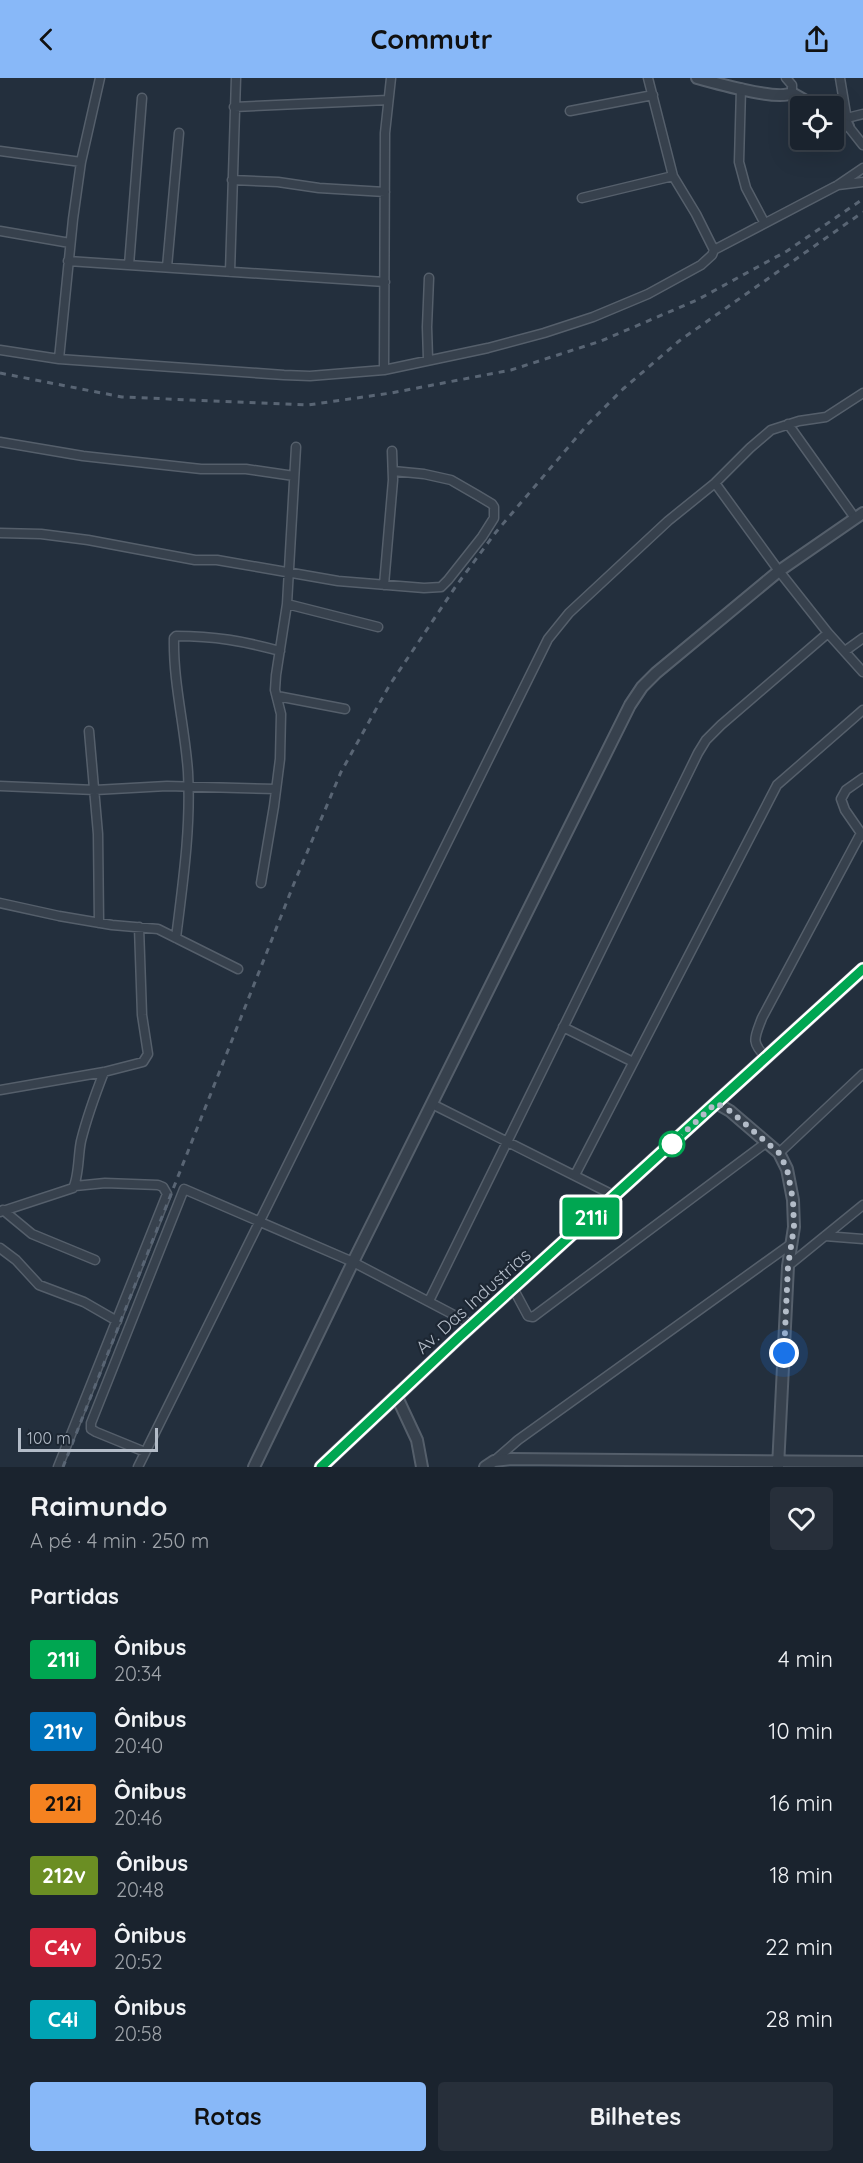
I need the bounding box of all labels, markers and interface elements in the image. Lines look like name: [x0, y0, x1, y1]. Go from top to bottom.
text: Commutr: [370, 22, 493, 56]
icon: back: [30, 23, 63, 56]
icon: share: [800, 23, 833, 56]
map controls: [790, 96, 844, 150]
button: locate: [790, 96, 844, 150]
unlabelled marker: [659, 1131, 685, 1157]
line badge: 211i: [549, 1198, 633, 1236]
text: 211i: [574, 1204, 608, 1230]
street label: Av. Das Industrias: [411, 1243, 535, 1359]
your location: [769, 1338, 799, 1368]
scale bar: [18, 1425, 158, 1452]
text: 100 m: [27, 1428, 71, 1448]
button: heart: [770, 1487, 833, 1550]
text: Raimundo: [30, 1488, 168, 1523]
text: A pé · 4 min · 250 m: [30, 1528, 209, 1553]
text: Partidas: [30, 1582, 119, 1610]
text: Ônibus: [114, 1633, 186, 1661]
text: 4 min: [778, 1645, 833, 1673]
text: 211i: [46, 1646, 80, 1672]
text: 20:34: [114, 1661, 162, 1686]
text: Ônibus: [114, 1705, 186, 1733]
text: 10 min: [768, 1717, 833, 1745]
text: 211v: [43, 1718, 83, 1744]
text: 20:40: [114, 1733, 163, 1758]
text: Ônibus: [114, 1777, 186, 1805]
text: 16 min: [770, 1789, 833, 1817]
text: 212i: [44, 1790, 82, 1816]
text: 20:46: [114, 1805, 162, 1830]
text: Ônibus: [116, 1849, 188, 1877]
text: 18 min: [769, 1861, 833, 1889]
text: 212v: [42, 1862, 86, 1888]
text: 20:48: [116, 1877, 164, 1902]
text: Ônibus: [114, 1921, 186, 1949]
text: 22 min: [765, 1933, 833, 1961]
text: C4v: [44, 1934, 82, 1960]
text: 20:52: [114, 1949, 163, 1974]
text: Ônibus: [114, 1993, 186, 2021]
text: 28 min: [765, 2005, 833, 2033]
text: C4i: [48, 2006, 78, 2032]
text: 20:58: [114, 2021, 162, 2046]
button: Rotas: [30, 2082, 426, 2151]
button: Bilhetes: [438, 2082, 833, 2151]

